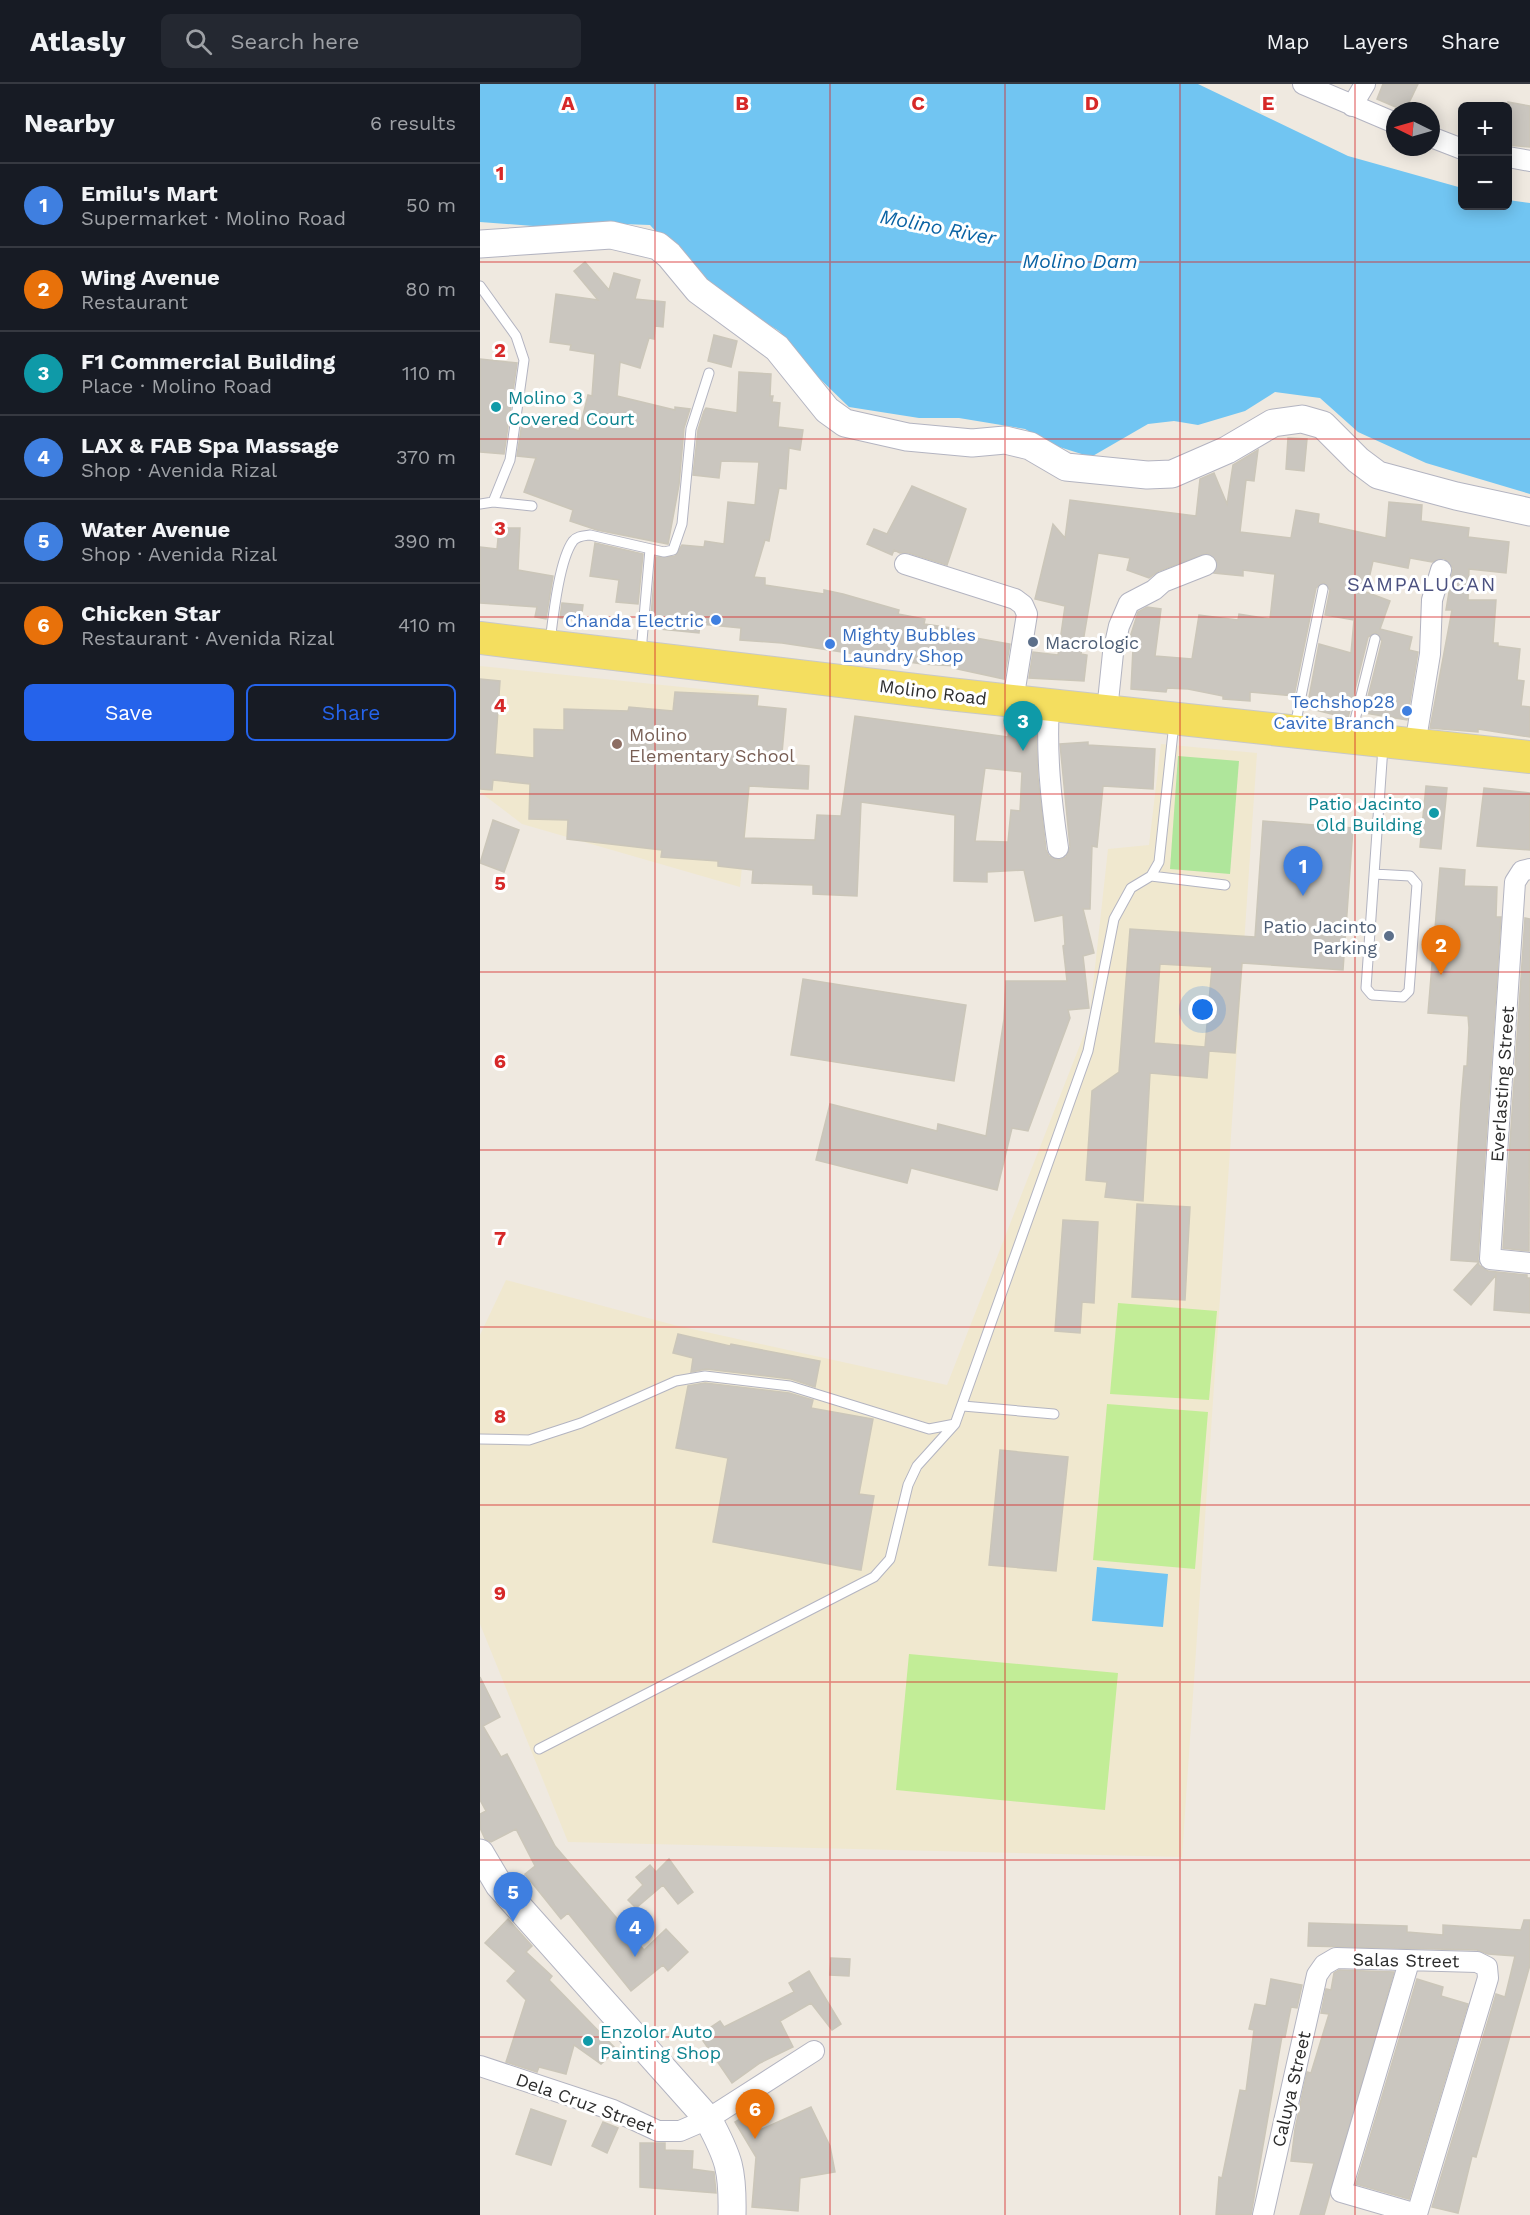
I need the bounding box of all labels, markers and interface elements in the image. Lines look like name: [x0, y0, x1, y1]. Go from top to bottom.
search box: [161, 14, 581, 68]
text: Atlasly: [30, 25, 125, 58]
icon: search: [182, 25, 215, 58]
text: Search here: [230, 29, 359, 54]
text: Map: [1266, 29, 1309, 54]
text: Layers: [1342, 29, 1408, 54]
text: Share: [1441, 29, 1500, 54]
text: A: [561, 91, 575, 115]
text: B: [735, 91, 749, 115]
text: C: [911, 91, 925, 115]
text: D: [1085, 91, 1099, 115]
text: E: [1262, 91, 1274, 115]
north arrow: [1386, 102, 1440, 156]
map controls: [1458, 102, 1512, 210]
button: +: [1458, 102, 1512, 156]
text: Nearby: [24, 108, 115, 138]
text: 6 results: [370, 111, 456, 135]
button: −: [1458, 156, 1512, 210]
text: 1: [496, 161, 504, 185]
text: Emilu's Mart: [81, 181, 218, 206]
text: 1: [39, 193, 48, 217]
text: 50 m: [406, 193, 456, 217]
water label: Molino River: [878, 204, 999, 250]
text: Supermarket · Molino Road: [81, 206, 346, 230]
water label: Molino Dam: [1022, 249, 1138, 273]
text: Wing Avenue: [81, 265, 220, 290]
text: 2: [38, 277, 49, 301]
text: 80 m: [405, 277, 456, 301]
text: Restaurant: [81, 290, 188, 314]
text: 2: [494, 338, 506, 362]
text: F1 Commercial Building: [81, 349, 335, 374]
text: 3: [38, 361, 49, 385]
text: 110 m: [402, 361, 456, 385]
text: Place · Molino Road: [81, 374, 272, 398]
place label: Molino 3 Covered Court: [508, 387, 635, 429]
marker: Molino 3 Covered Court: [489, 400, 503, 414]
text: LAX & FAB Spa Massage: [81, 433, 339, 458]
text: 4: [37, 445, 50, 469]
text: 370 m: [396, 445, 456, 469]
text: Shop · Avenida Rizal: [81, 458, 277, 482]
text: 3: [494, 516, 506, 540]
text: Water Avenue: [81, 517, 230, 542]
text: 5: [38, 529, 49, 553]
text: 390 m: [394, 529, 456, 553]
text: Shop · Avenida Rizal: [81, 542, 277, 566]
district label: SAMPALUCAN: [1347, 572, 1497, 596]
text: Chicken Star: [81, 601, 220, 626]
place label: Chanda Electric: [565, 610, 704, 631]
text: 6: [37, 613, 50, 637]
text: 410 m: [398, 613, 456, 637]
marker: Chanda Electric: [709, 613, 723, 627]
place label: Mighty Bubbles Laundry Shop: [842, 624, 976, 666]
text: Restaurant · Avenida Rizal: [81, 626, 334, 650]
place label: Macrologic: [1045, 632, 1139, 653]
marker: Macrologic: [1026, 635, 1040, 649]
marker: Mighty Bubbles Laundry Shop: [823, 637, 837, 651]
street label: Molino Road: [878, 675, 988, 709]
button: Save: [24, 684, 234, 741]
button: Share: [246, 684, 456, 741]
place label: Techshop28 Cavite Branch: [1273, 691, 1395, 733]
text: 4: [494, 693, 507, 717]
pin: 3: [1004, 702, 1042, 751]
marker: Techshop28 Cavite Branch: [1400, 704, 1414, 718]
place label: Molino Elementary School: [629, 724, 795, 766]
marker: Molino Elementary School: [610, 737, 624, 751]
place label: Patio Jacinto Old Building: [1308, 793, 1422, 835]
marker: Patio Jacinto Old Building: [1427, 806, 1441, 820]
pin: 1: [1284, 846, 1322, 896]
text: 5: [494, 871, 506, 895]
place label: Patio Jacinto Parking: [1263, 916, 1377, 958]
pin: 2: [1422, 926, 1460, 975]
marker: Patio Jacinto Parking: [1382, 929, 1396, 943]
your location: [1188, 995, 1217, 1024]
street label: Everlasting Street: [1486, 1005, 1518, 1163]
text: 6: [494, 1049, 506, 1073]
text: 7: [494, 1226, 506, 1250]
text: 8: [494, 1404, 506, 1428]
text: 9: [494, 1581, 506, 1605]
pin: 5: [494, 1872, 532, 1922]
pin: 4: [616, 1908, 654, 1957]
street label: Salas Street: [1352, 1949, 1460, 1971]
place label: Enzolor Auto Painting Shop: [600, 2021, 721, 2063]
street label: Caluya Street: [1267, 2029, 1315, 2149]
marker: Enzolor Auto Painting Shop: [581, 2034, 595, 2048]
street label: Dela Cruz Street: [513, 2068, 657, 2138]
pin: 6: [736, 2090, 774, 2139]

